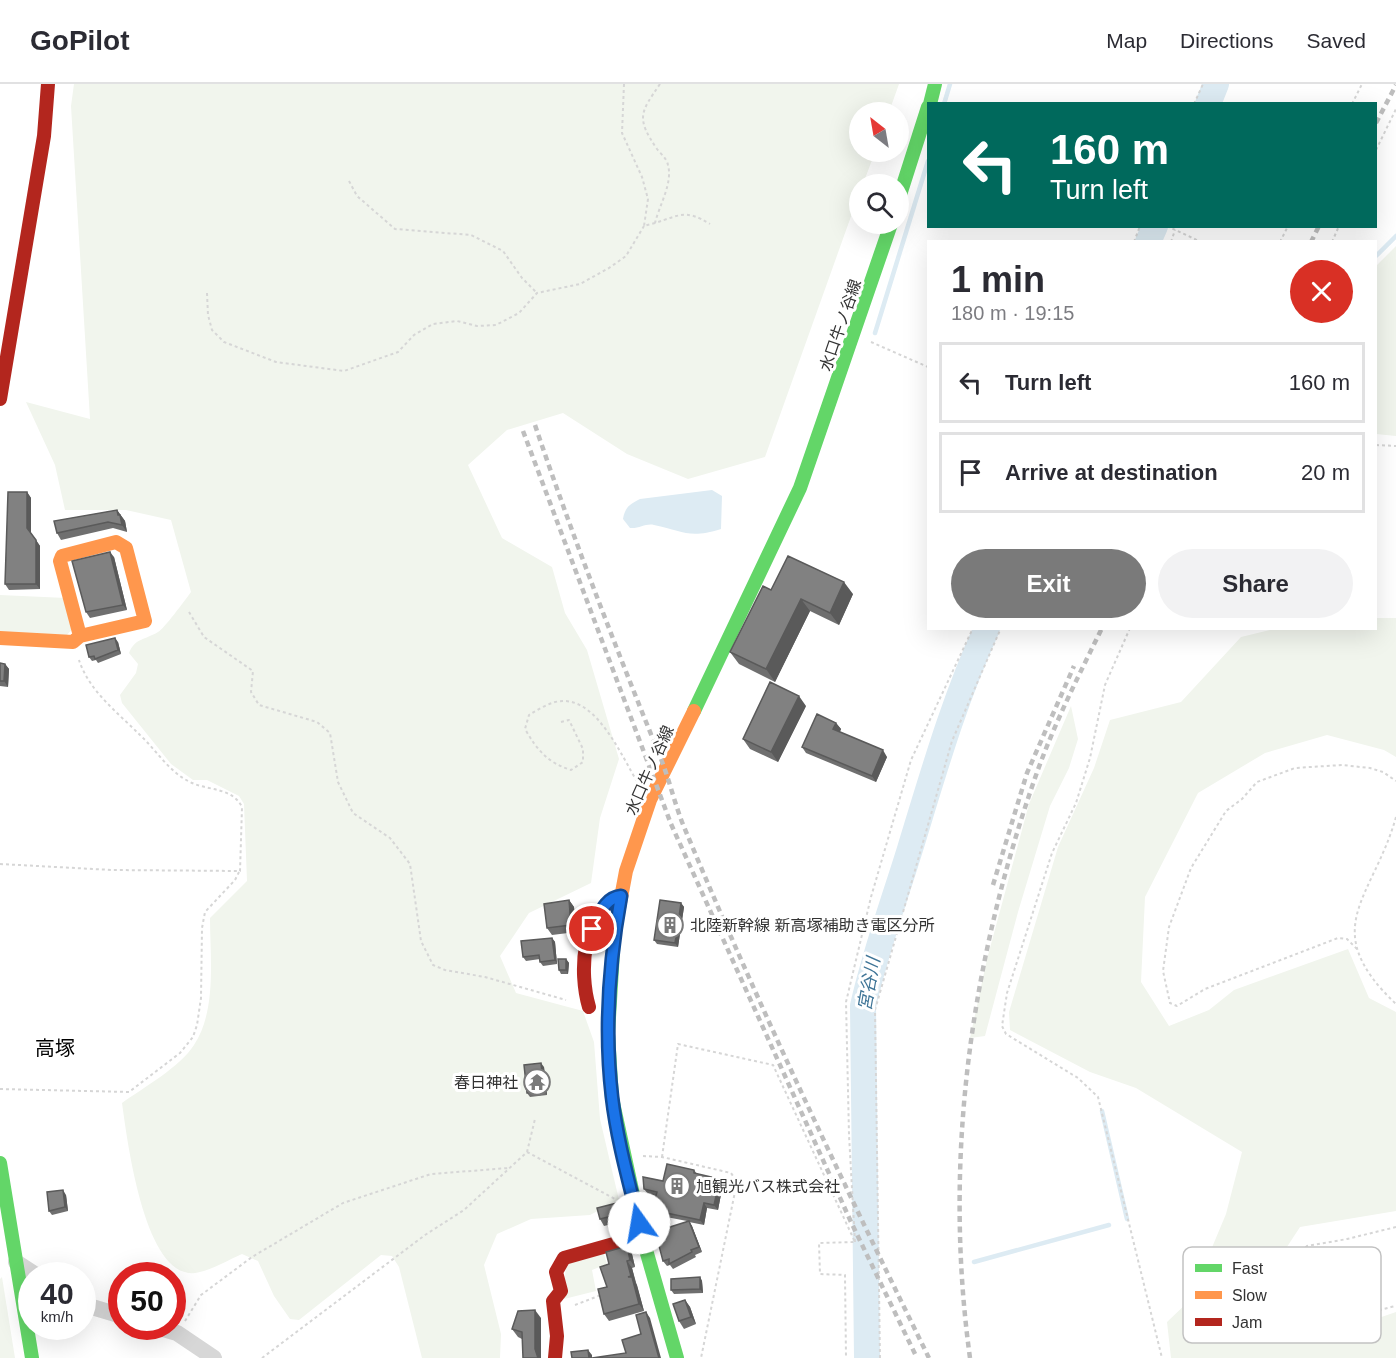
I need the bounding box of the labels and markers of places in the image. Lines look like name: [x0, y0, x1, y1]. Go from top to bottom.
pin: [566, 903, 617, 954]
building icon: 北陸新幹線 新高塚補助き電区分所: [655, 910, 685, 940]
place label: 北陸新幹線 新高塚補助き電区分所: [690, 917, 934, 934]
temple icon: 春日神社: [522, 1067, 552, 1097]
place label: 春日神社: [454, 1074, 518, 1091]
building icon: 旭観光バス株式会社: [662, 1171, 692, 1201]
place label: 旭観光バス株式会社: [696, 1178, 840, 1195]

